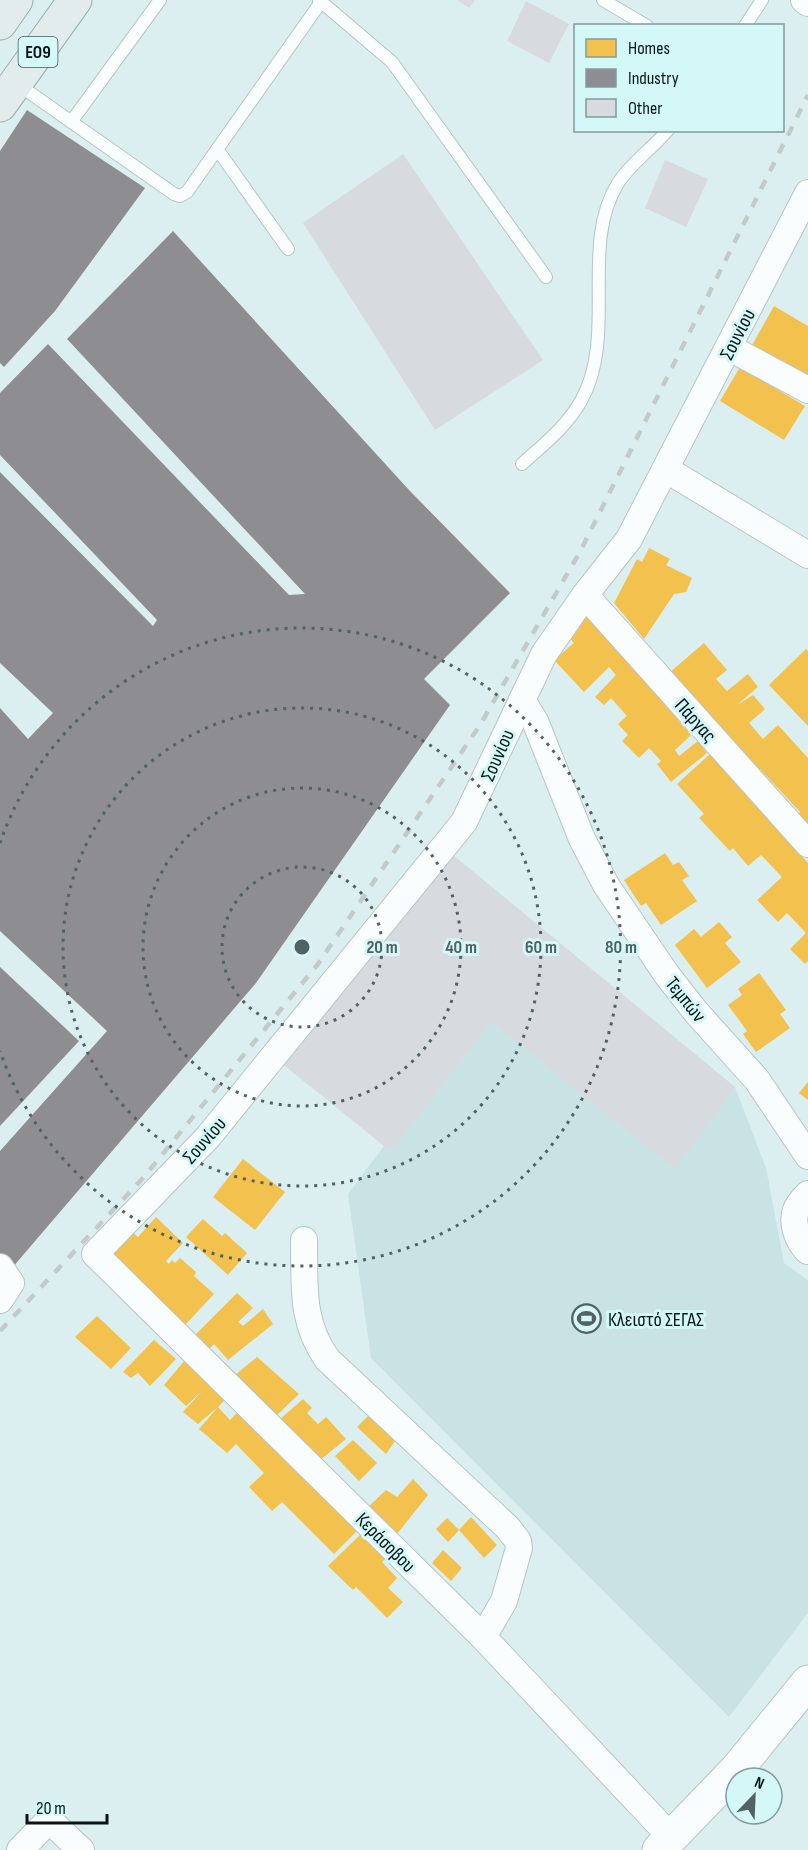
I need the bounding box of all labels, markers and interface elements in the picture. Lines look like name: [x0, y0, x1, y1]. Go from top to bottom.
legend: [574, 24, 784, 132]
road number: ΕΟ9: [18, 37, 57, 67]
text: Homes: [628, 38, 670, 59]
text: Industry: [628, 68, 679, 89]
text: Other: [628, 98, 662, 119]
street label: Σουνίου: [715, 305, 761, 364]
street label: Πάργας: [669, 694, 721, 748]
street label: Σουνίου: [476, 726, 520, 785]
centre of rings: [292, 937, 312, 957]
text: 20 m: [366, 937, 398, 958]
text: 40 m: [445, 937, 477, 958]
text: 60 m: [525, 937, 557, 958]
text: 80 m: [605, 937, 637, 958]
street label: Τεμπών: [660, 972, 711, 1027]
street label: Σουνίου: [178, 1112, 232, 1169]
sports icon: Κλειστό ΣΕΓΑΣ: [571, 1303, 603, 1335]
place label: Κλειστό ΣΕΓΑΣ: [608, 1308, 704, 1332]
street label: Κεράσοβου: [350, 1508, 420, 1578]
north arrow: [724, 1766, 784, 1826]
text: N: [752, 1773, 767, 1794]
scale bar: [27, 1787, 106, 1825]
text: 20 m: [36, 1798, 66, 1819]

